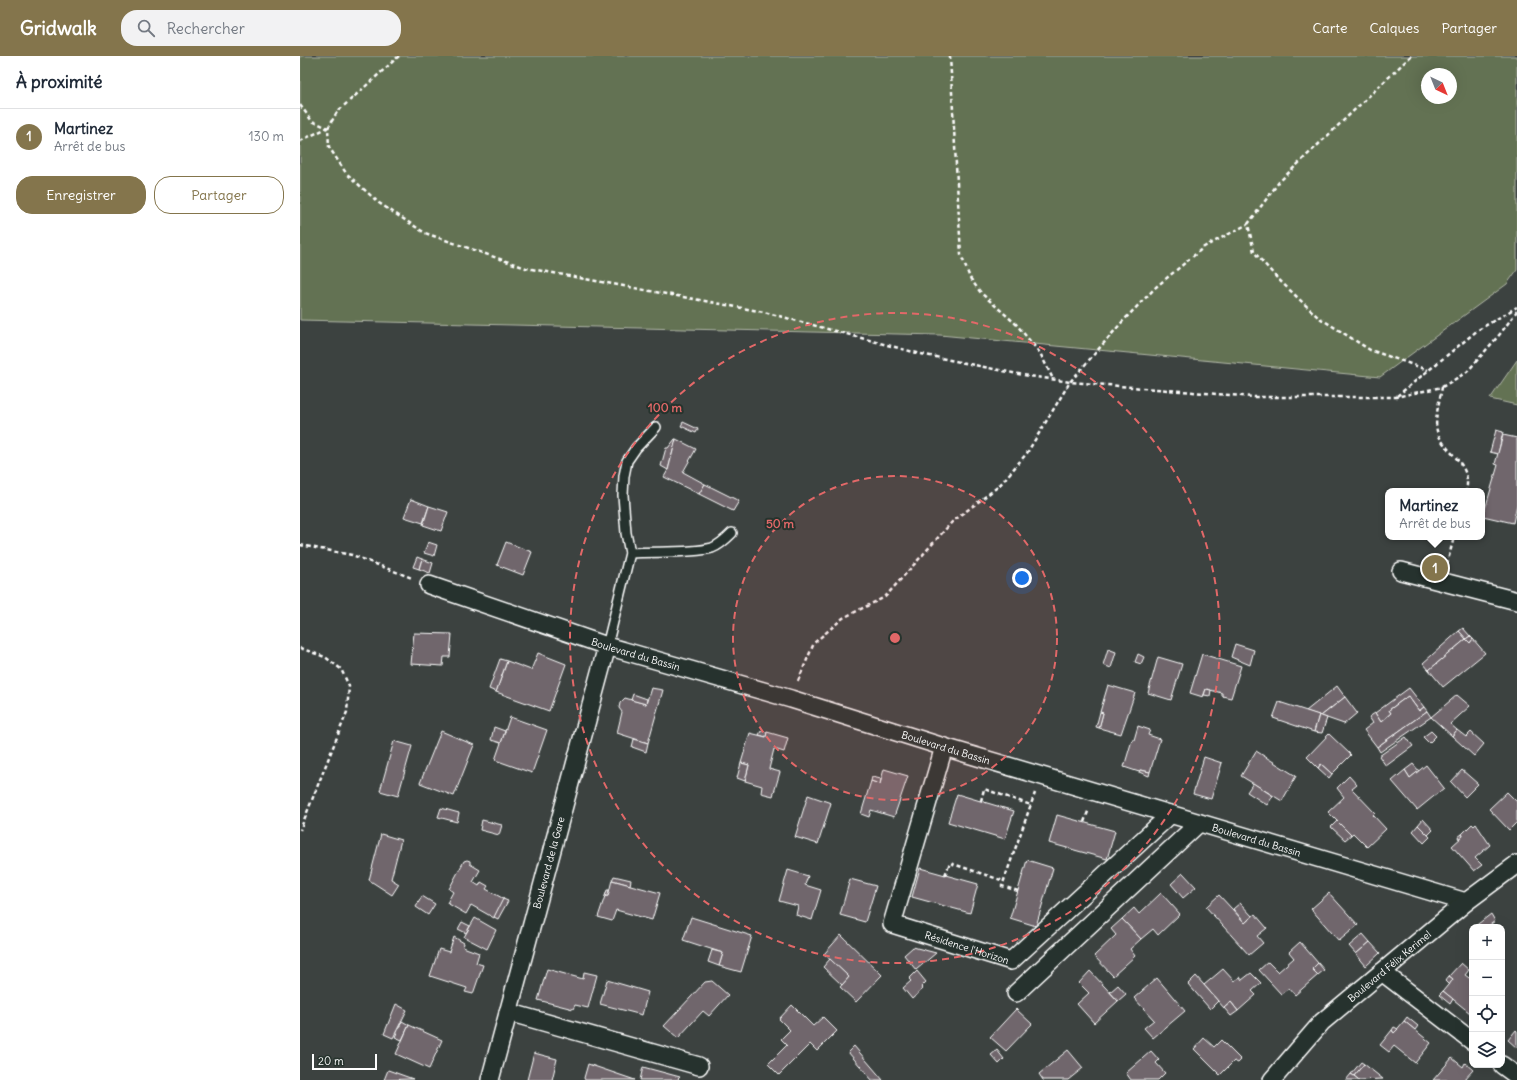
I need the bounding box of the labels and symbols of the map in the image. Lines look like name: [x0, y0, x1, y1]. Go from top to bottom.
north arrow: [1421, 68, 1457, 104]
text: 100 m: [648, 400, 682, 415]
text: 50 m: [766, 516, 795, 531]
pin: 1: [1422, 553, 1448, 583]
your location: [1012, 568, 1032, 588]
centre of rings: [888, 631, 902, 645]
street label: Boulevard du Bassin: [590, 635, 682, 673]
street label: Boulevard du Bassin: [900, 728, 992, 767]
street label: Boulevard de la Gare: [530, 815, 567, 910]
street label: Boulevard du Bassin: [1211, 820, 1303, 859]
street label: Boulevard Félix Kerimel: [1345, 927, 1434, 1005]
street label: Résidence l'Horizon: [923, 928, 1011, 967]
scale bar: [312, 1052, 377, 1071]

